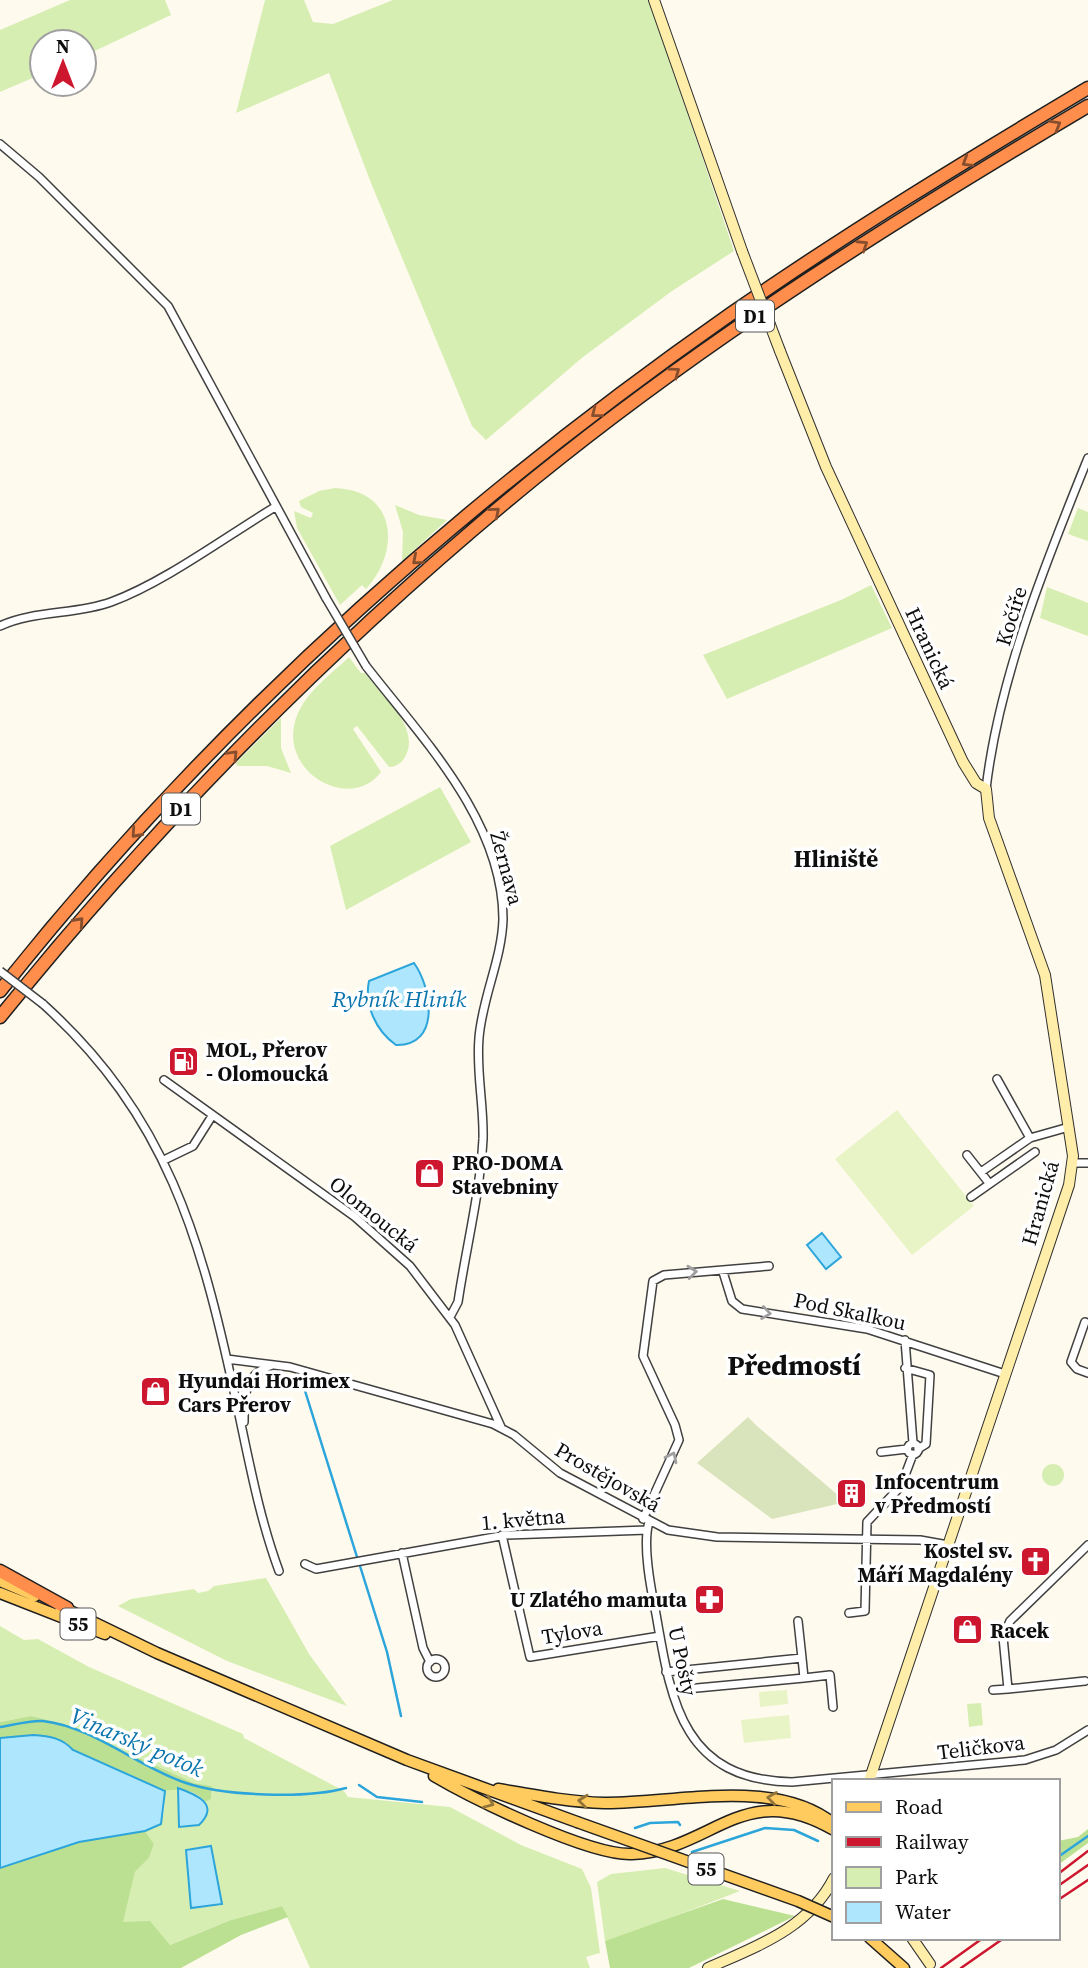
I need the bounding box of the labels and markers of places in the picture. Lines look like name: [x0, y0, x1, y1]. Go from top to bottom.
place label: MOL, Přerov - Olomoucká: [206, 1035, 329, 1088]
fuel station icon: MOL, Přerov - Olomoucká: [166, 1044, 200, 1078]
place label: PRO-DOMA Stavebniny: [452, 1148, 563, 1201]
shop icon: PRO-DOMA Stavebniny: [412, 1157, 446, 1191]
place label: Hyundai Horimex Cars Přerov: [178, 1366, 350, 1419]
shop icon: Hyundai Horimex Cars Přerov: [138, 1375, 172, 1409]
place label: Infocentrum v Předmostí: [874, 1467, 999, 1520]
building icon: Infocentrum v Předmostí: [835, 1476, 869, 1510]
place label: Kostel sv. Máří Magdalény: [857, 1536, 1014, 1589]
church icon: Kostel sv. Máří Magdalény: [1019, 1545, 1053, 1579]
pharmacy icon: U Zlatého mamuta: [693, 1582, 727, 1616]
place label: U Zlatého mamuta: [510, 1585, 688, 1614]
shop icon: Racek: [950, 1613, 984, 1647]
place label: Racek: [990, 1616, 1050, 1645]

